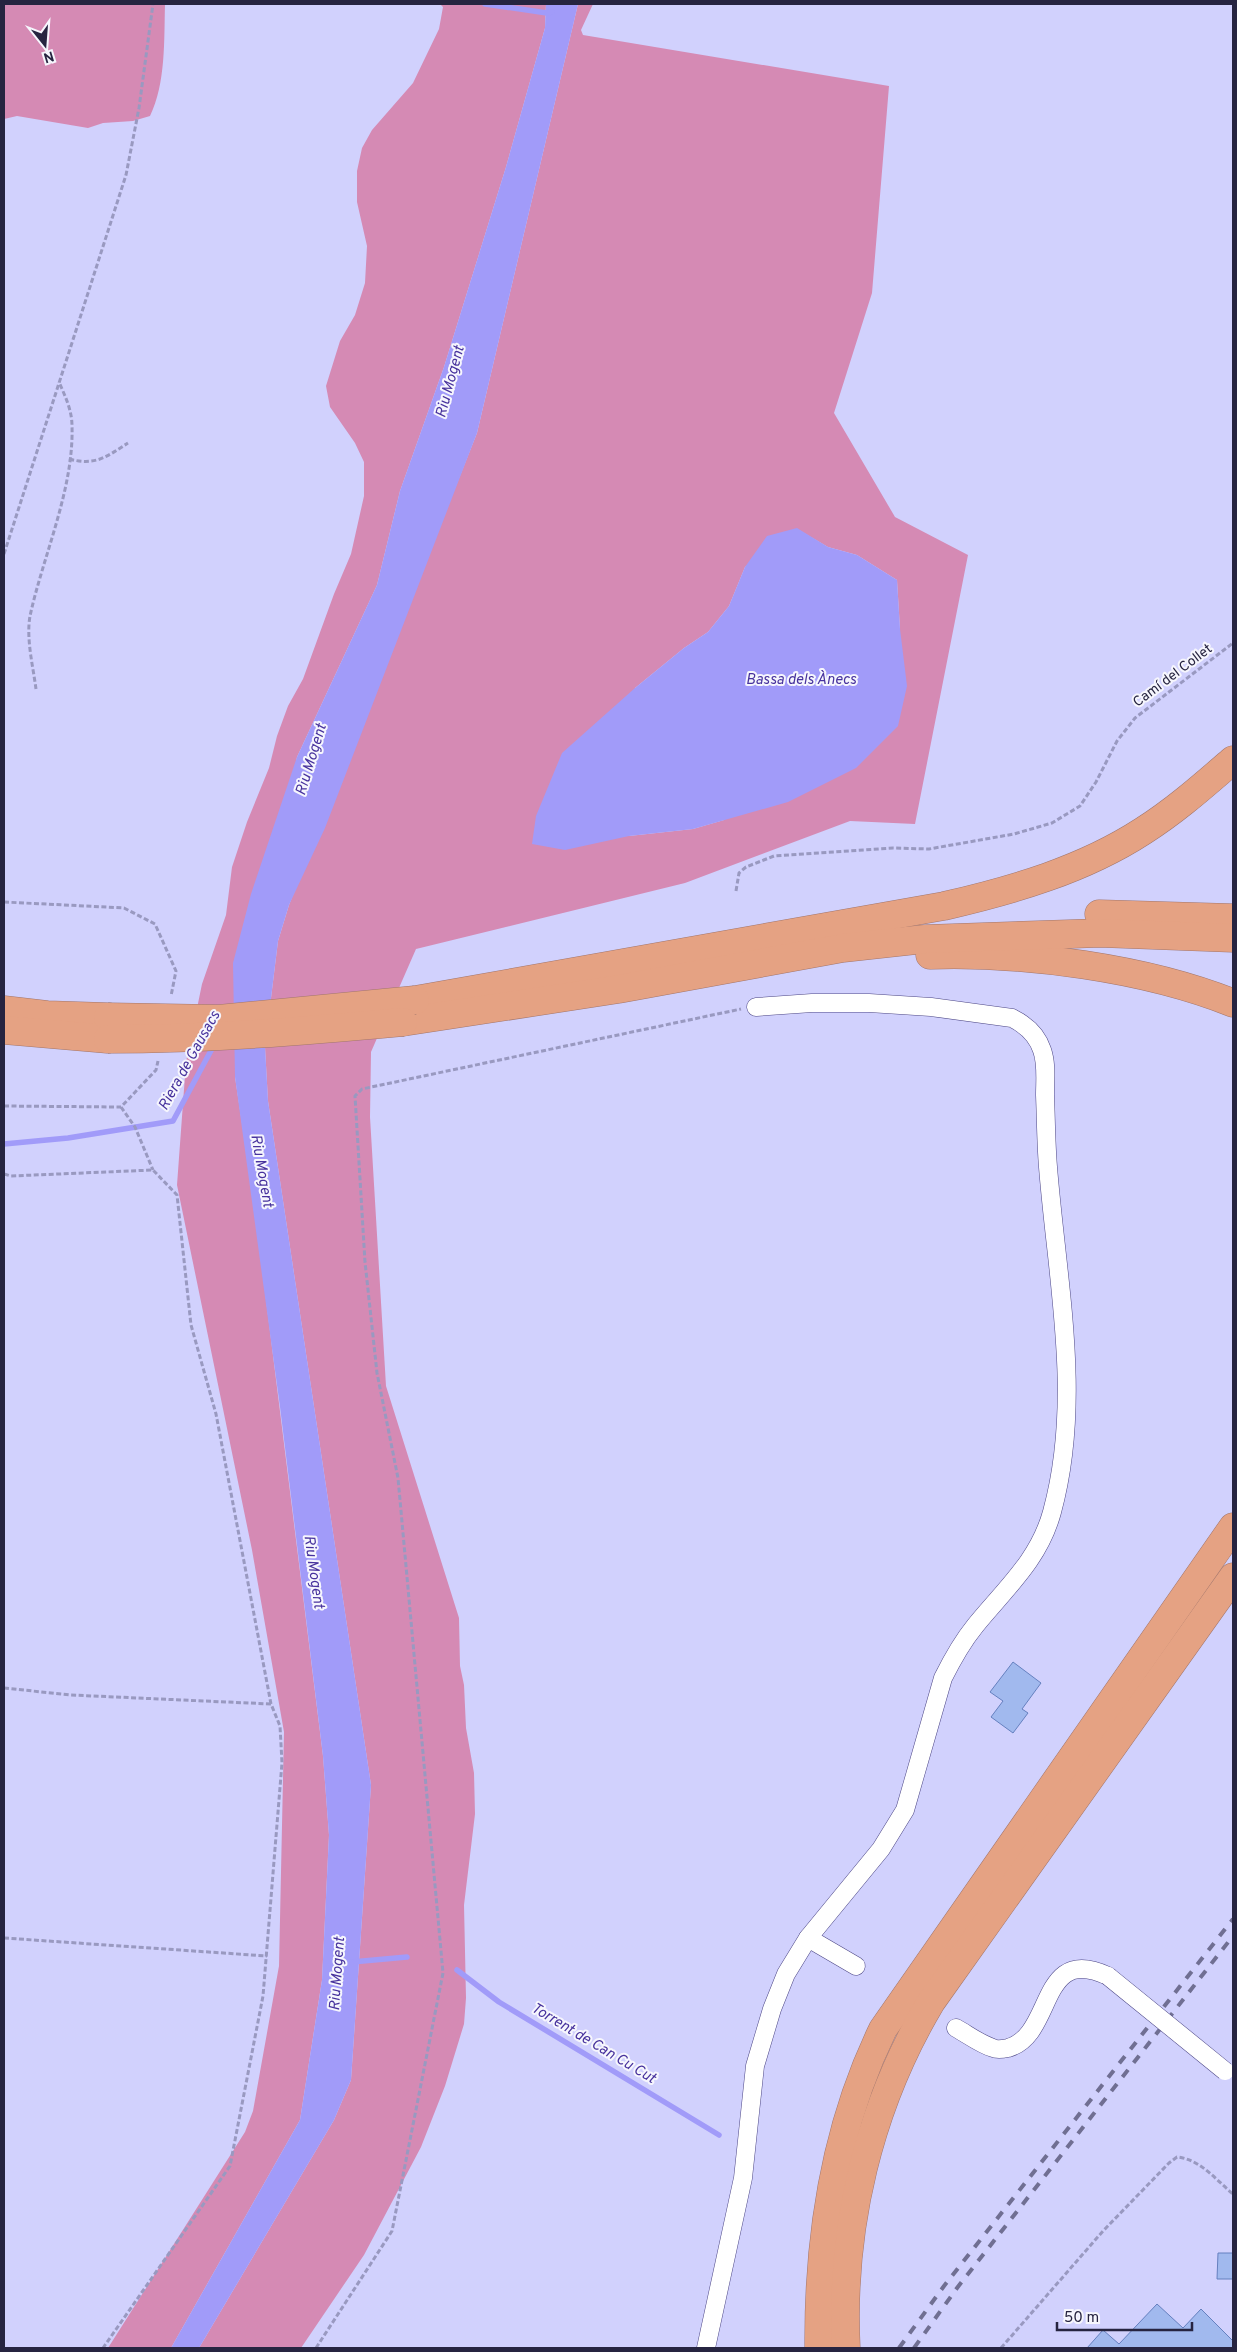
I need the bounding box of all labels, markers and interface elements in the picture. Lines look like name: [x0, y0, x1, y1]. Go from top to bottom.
north arrow: [20, 20, 70, 70]
text: N: [41, 46, 56, 66]
water label: Riu Mogent: [432, 343, 470, 420]
street label: Camí del Collet: [1130, 641, 1216, 711]
water label: Bassa dels Ànecs: [746, 670, 857, 690]
water label: Riu Mogent: [292, 721, 332, 798]
water label: Riera de Gausacs: [155, 1008, 225, 1114]
water label: Riu Mogent: [245, 1133, 277, 1210]
water label: Riu Mogent: [298, 1534, 328, 1610]
water label: Riu Mogent: [326, 1936, 350, 2011]
water label: Torrent de Can Cu Cut: [527, 1999, 659, 2089]
scale bar: [1057, 2300, 1192, 2332]
text: 50 m: [1064, 2309, 1099, 2328]

